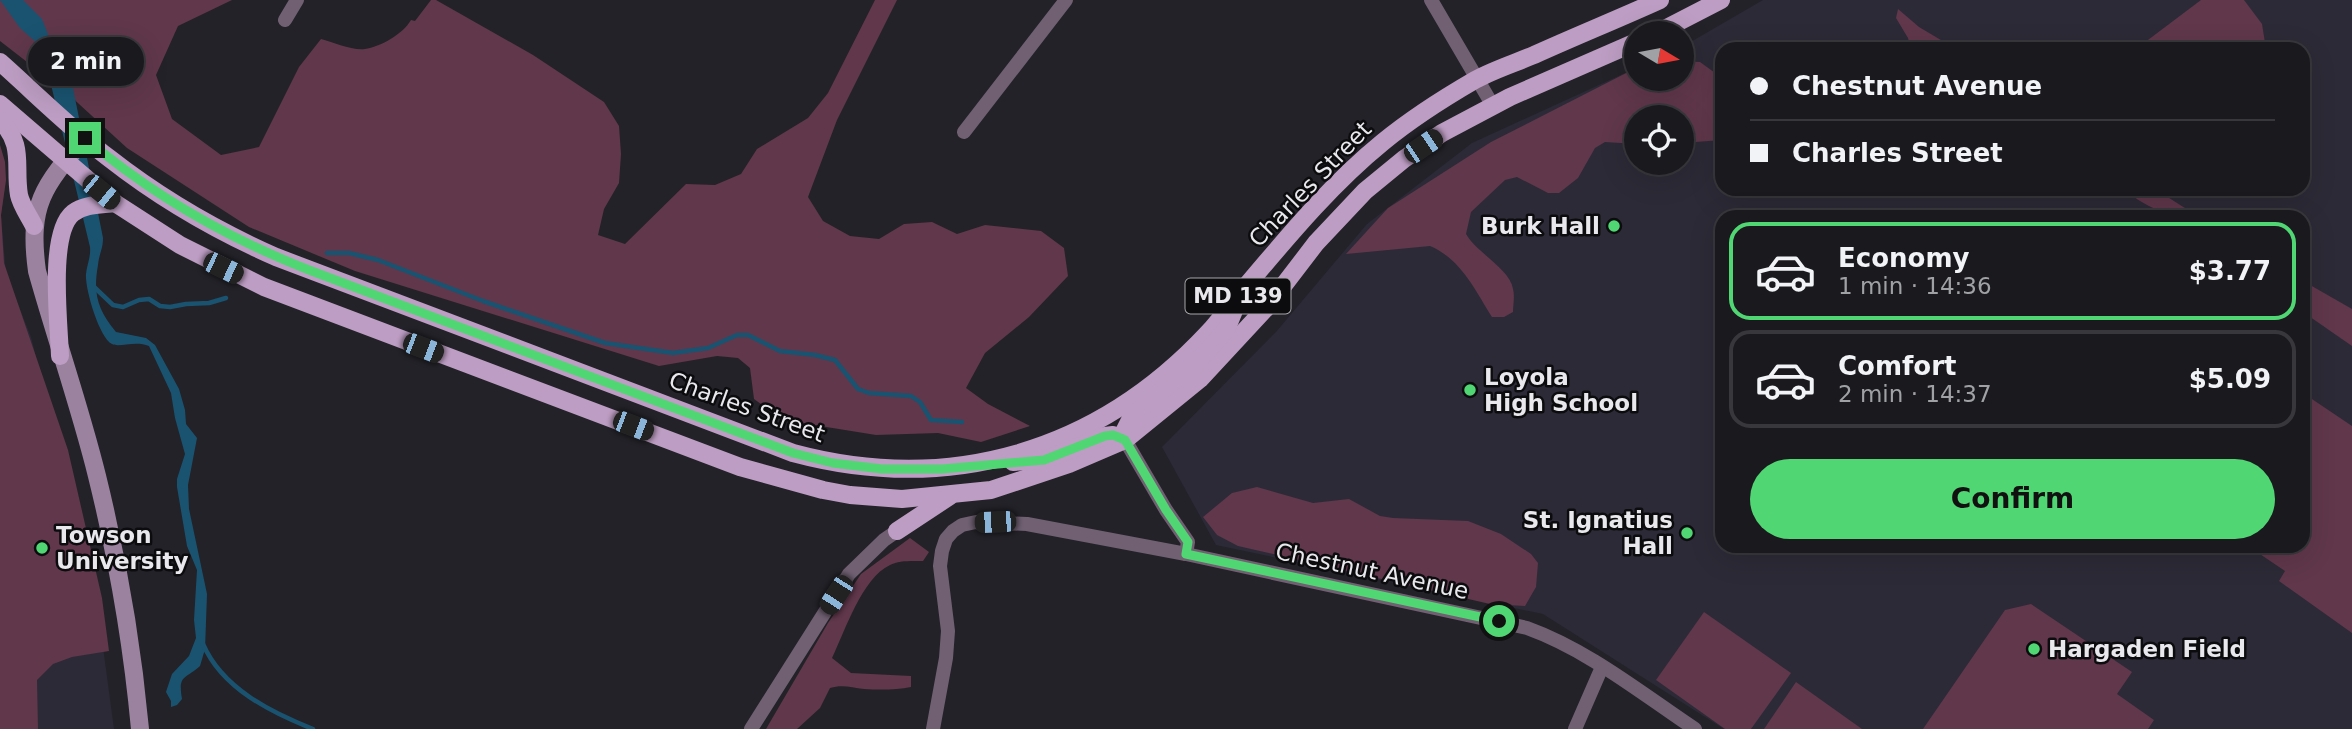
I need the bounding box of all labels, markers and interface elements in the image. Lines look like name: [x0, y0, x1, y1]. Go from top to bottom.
north arrow: [1624, 21, 1694, 91]
map controls: [1624, 21, 1694, 175]
callout: 2 min: [27, 37, 143, 86]
text: 2 min: [50, 48, 122, 74]
text: Chestnut Avenue: [1792, 71, 2042, 101]
button: locate: [1624, 105, 1694, 175]
street label: Charles Street: [1244, 116, 1376, 252]
route end: [69, 122, 101, 154]
car: [1400, 126, 1447, 166]
text: Charles Street: [1792, 138, 2003, 168]
car: [79, 171, 124, 213]
place label: Burk Hall: [1481, 213, 1600, 239]
marker: Burk Hall: [1606, 218, 1622, 234]
icon: car: [1754, 240, 1817, 303]
text: Economy: [1838, 243, 1969, 273]
car: [200, 249, 247, 287]
text: $3.77: [2189, 256, 2271, 286]
text: 1 min · 14:36: [1838, 273, 1992, 299]
road number: MD 139: [1186, 278, 1290, 314]
car: [400, 331, 447, 365]
icon: car: [1754, 348, 1817, 411]
text: Comfort: [1838, 351, 1956, 381]
place label: Loyola High School: [1484, 364, 1638, 416]
text: $5.09: [2189, 364, 2271, 394]
street label: Charles Street: [666, 367, 828, 447]
text: 2 min · 14:37: [1838, 381, 1992, 407]
marker: Loyola High School: [1462, 382, 1478, 398]
car: [610, 409, 657, 443]
button: Confirm: [1750, 459, 2275, 539]
place label: St. Ignatius Hall: [1523, 507, 1673, 559]
car: [974, 511, 1017, 533]
place label: Towson University: [56, 522, 188, 574]
marker: St. Ignatius Hall: [1679, 525, 1695, 541]
street label: Chestnut Avenue: [1273, 538, 1471, 604]
marker: Towson University: [34, 540, 50, 556]
car: [816, 572, 857, 618]
route start: [1483, 605, 1515, 637]
place label: Hargaden Field: [2048, 636, 2246, 662]
marker: Hargaden Field: [2026, 641, 2042, 657]

